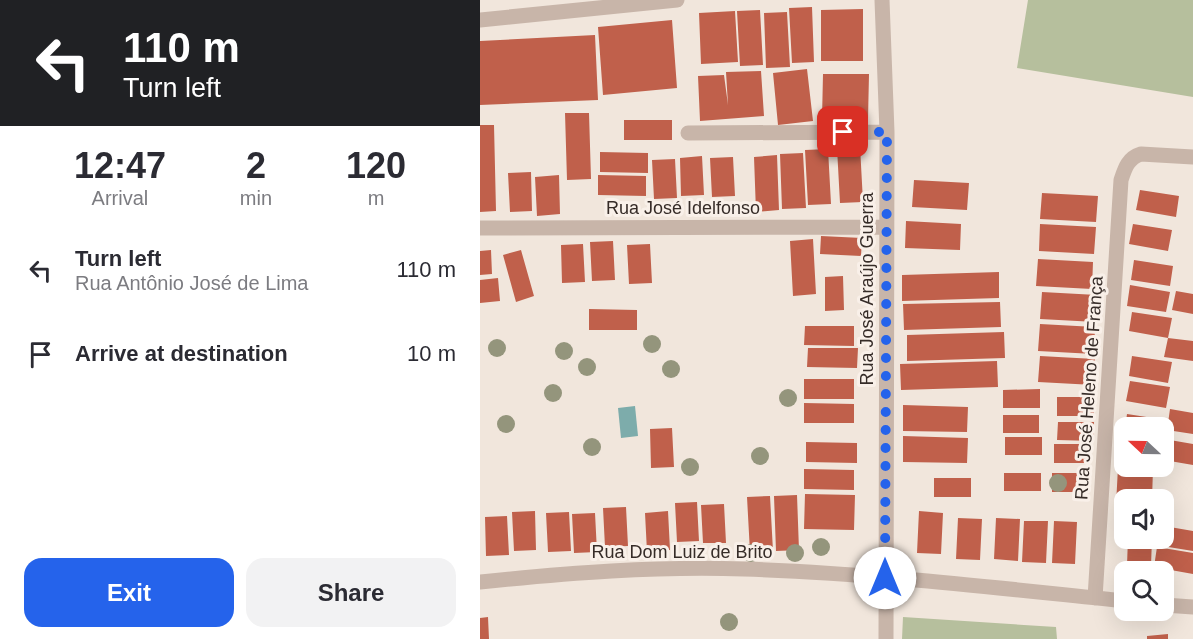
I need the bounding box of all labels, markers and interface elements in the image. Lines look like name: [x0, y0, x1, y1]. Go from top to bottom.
icon: left: [24, 24, 102, 102]
text: 110 m: [123, 24, 240, 71]
text: Turn left: [123, 73, 221, 103]
pin: [817, 106, 868, 157]
icon: arrive: [826, 115, 859, 148]
text: 12:47: [74, 145, 166, 186]
text: 2: [246, 145, 266, 186]
text: 120: [346, 145, 406, 186]
text: Arrival: [92, 187, 148, 209]
text: min: [240, 187, 272, 209]
text: m: [368, 187, 384, 209]
street label: Rua José Araújo Guerra: [857, 191, 877, 386]
street label: Rua José Idelfonso: [606, 198, 760, 218]
text: Turn left: [75, 246, 161, 271]
icon: left: [24, 254, 57, 287]
text: 110 m: [396, 257, 456, 282]
text: Rua Antônio José de Lima: [75, 272, 309, 294]
street label: Rua José Heleno de França: [1071, 275, 1107, 500]
icon: arrive: [24, 338, 57, 371]
text: Arrive at destination: [75, 341, 288, 366]
text: 10 m: [407, 341, 456, 366]
north arrow: [1114, 417, 1174, 477]
map controls: [1114, 417, 1174, 621]
button: sound: [1114, 489, 1174, 549]
street label: Rua Dom Luiz de Brito: [591, 542, 773, 562]
position arrow: [853, 546, 917, 610]
button: Exit: [24, 558, 234, 627]
button: Share: [246, 558, 456, 627]
button: search: [1114, 561, 1174, 621]

